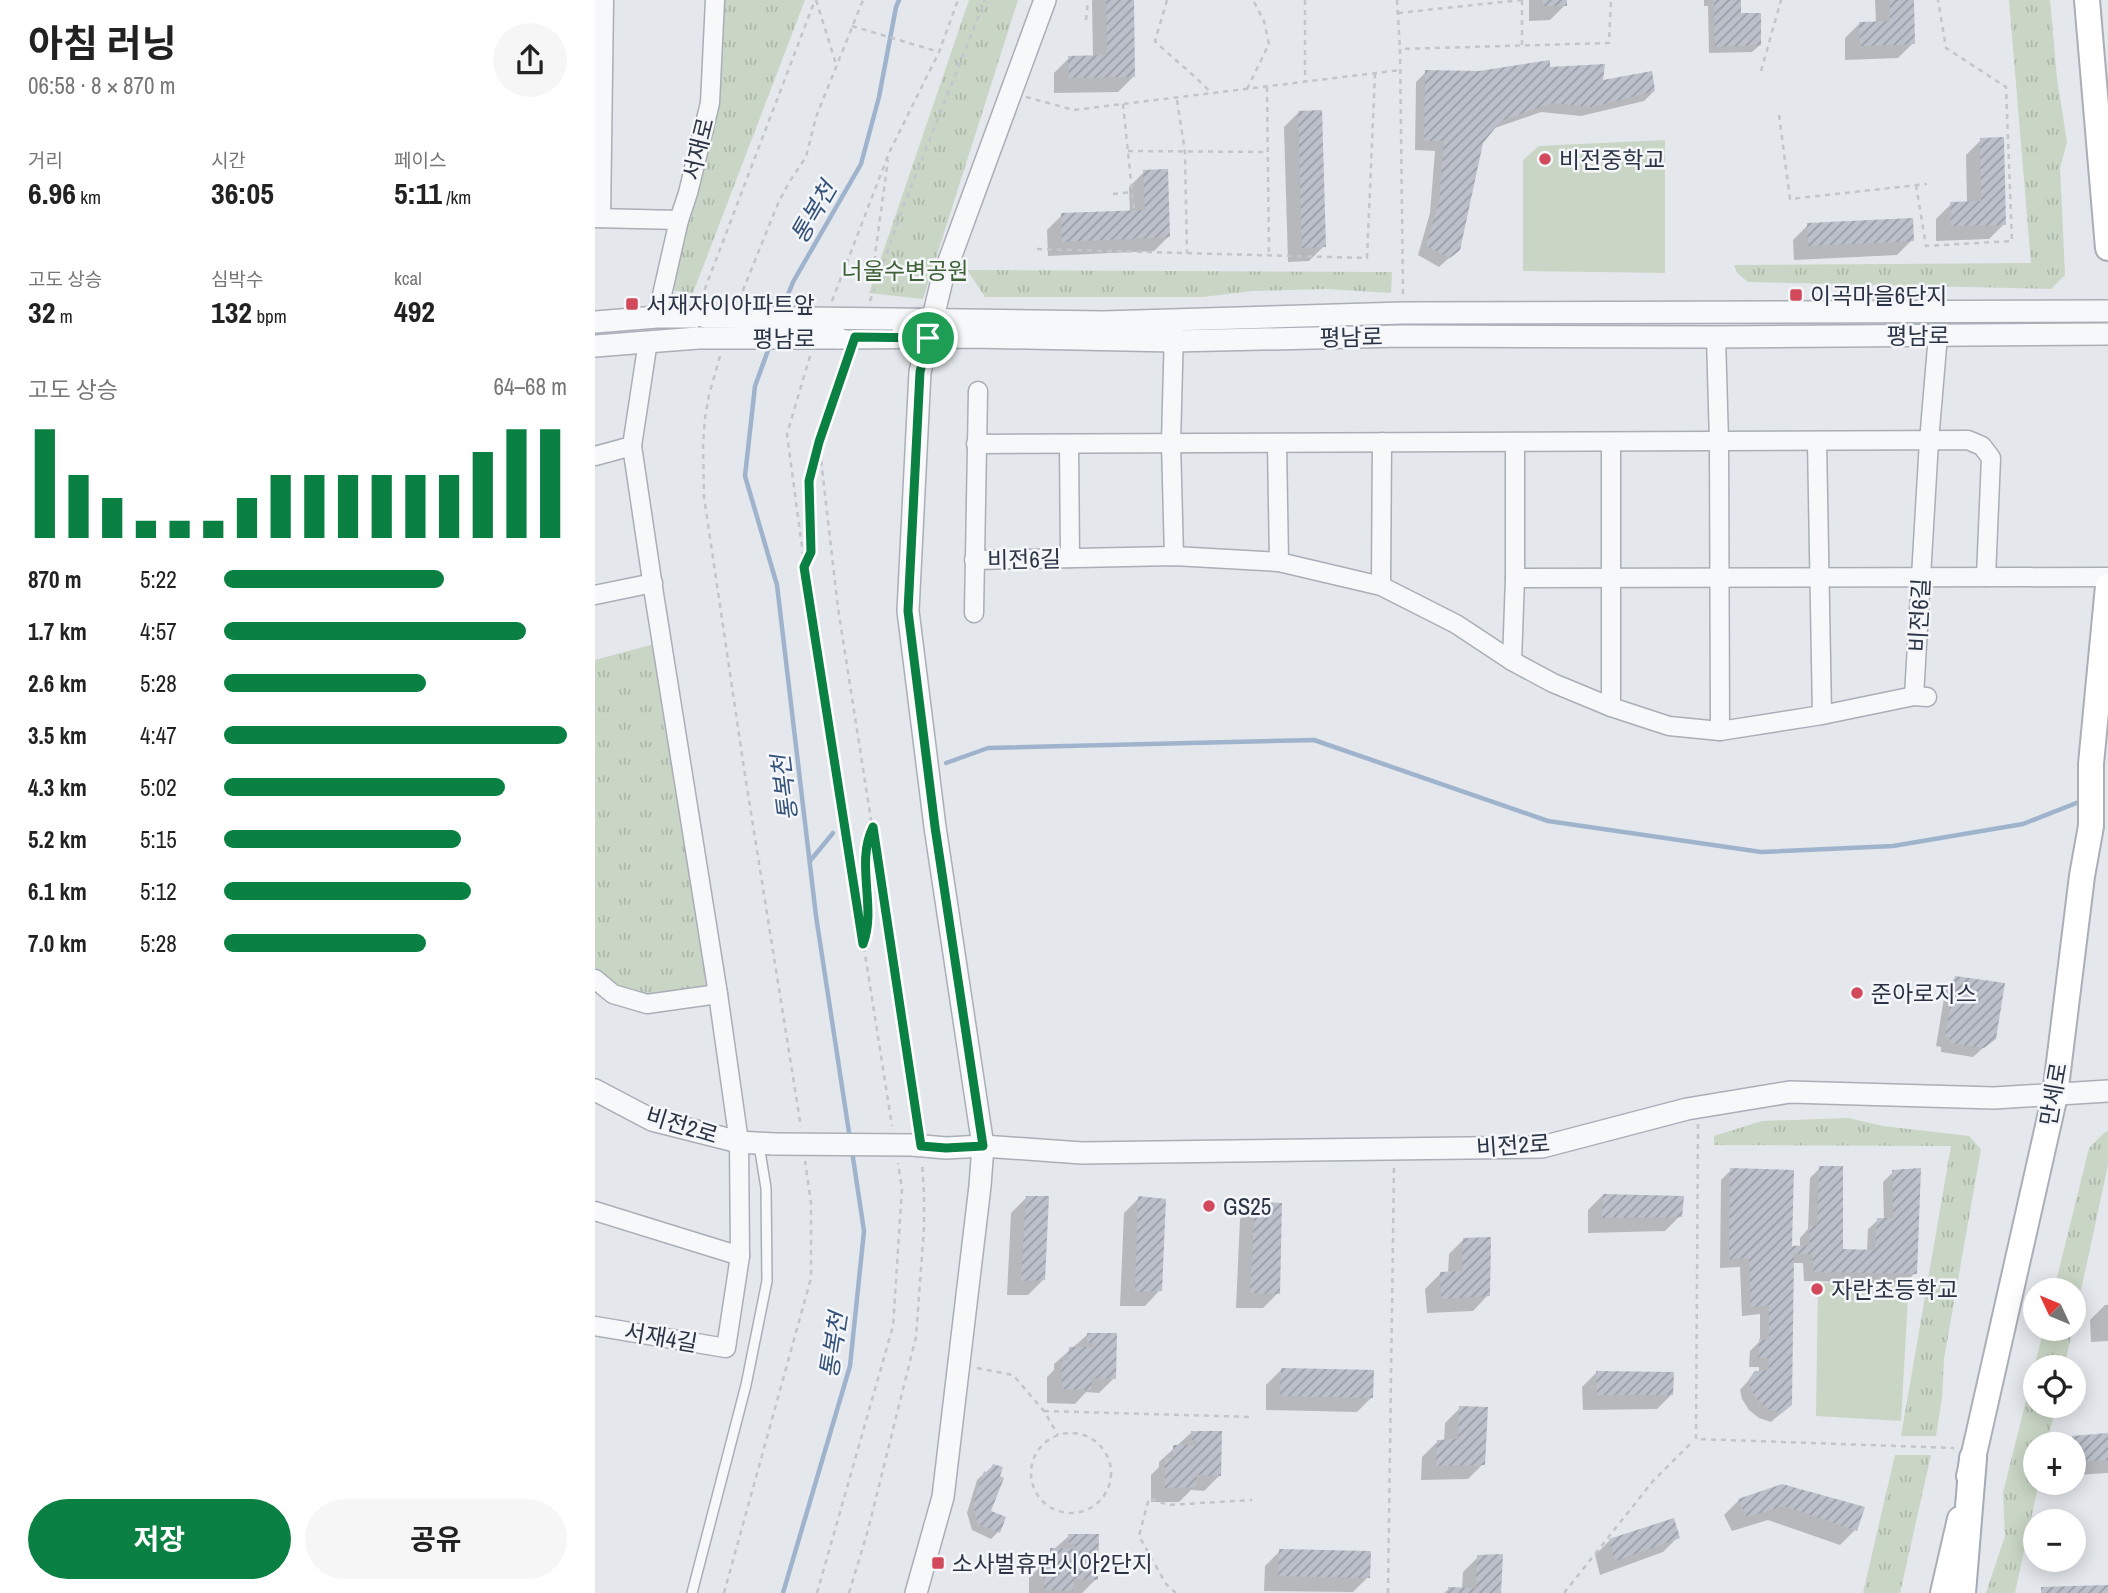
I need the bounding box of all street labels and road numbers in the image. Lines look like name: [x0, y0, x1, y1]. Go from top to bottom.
street label: 서재로: [675, 114, 721, 184]
street label: 평남로: [1886, 320, 1950, 351]
street label: 평남로: [1319, 321, 1383, 353]
street label: 평남로: [752, 323, 816, 354]
street label: 비전6길: [987, 543, 1061, 575]
street label: 비전6길: [1902, 577, 1936, 653]
street label: 만세로: [2032, 1060, 2074, 1128]
street label: 비전2로: [642, 1099, 722, 1151]
street label: 비전2로: [1475, 1127, 1551, 1163]
street label: 서재4길: [622, 1315, 700, 1359]

